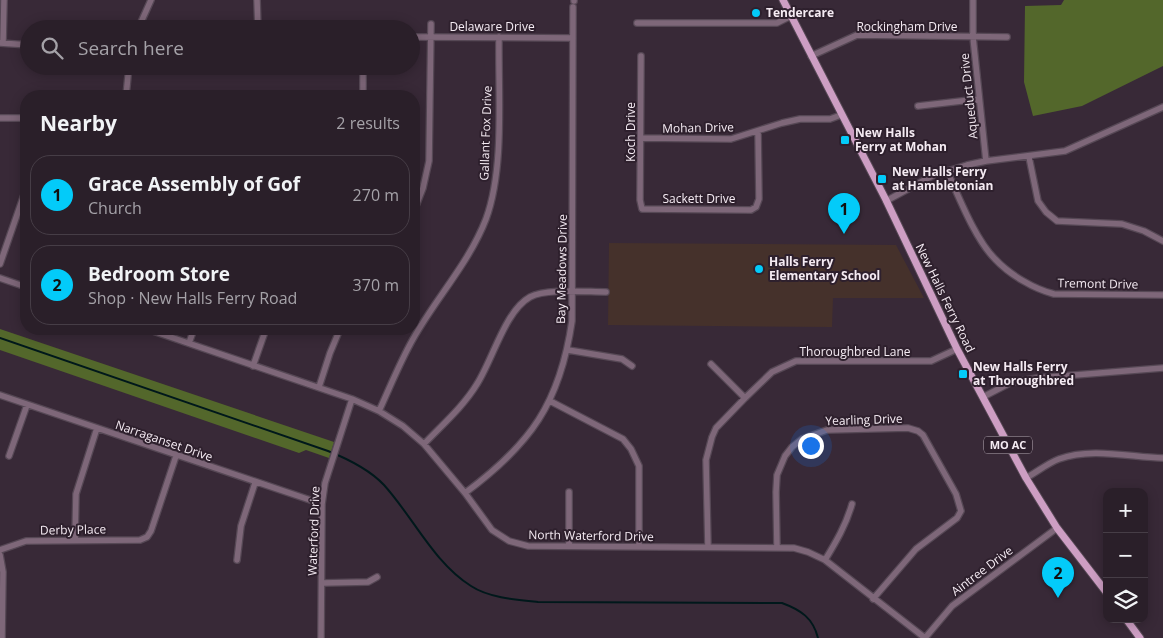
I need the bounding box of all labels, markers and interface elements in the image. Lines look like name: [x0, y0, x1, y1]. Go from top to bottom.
place label: Tendercare: [766, 4, 834, 21]
marker: Tendercare: [750, 7, 762, 19]
street label: Delaware Drive: [449, 18, 535, 35]
street label: Rockingham Drive: [856, 18, 958, 35]
search box: [20, 20, 420, 75]
icon: search: [38, 34, 66, 62]
text: Search here: [78, 35, 184, 61]
street label: Aqueduct Drive: [956, 52, 981, 140]
street label: Gallant Fox Drive: [475, 85, 496, 181]
street label: Koch Drive: [622, 102, 639, 162]
text: Nearby: [40, 109, 117, 137]
text: 2 results: [336, 112, 400, 134]
street label: Mohan Drive: [662, 118, 734, 137]
place label: New Halls Ferry at Mohan: [855, 124, 947, 155]
marker: New Halls Ferry at Mohan: [839, 134, 851, 146]
place label: New Halls Ferry at Hambletonian: [892, 163, 993, 194]
text: Grace Assembly of Gof: [88, 171, 300, 197]
marker: New Halls Ferry at Hambletonian: [876, 173, 888, 185]
text: 1: [52, 184, 62, 206]
text: 270 m: [353, 184, 399, 206]
street label: Sackett Drive: [662, 190, 736, 207]
pin: 1: [828, 193, 860, 234]
text: Church: [88, 197, 142, 219]
street label: Bay Meadows Drive: [552, 214, 571, 324]
street label: New Halls Ferry Road: [912, 241, 979, 355]
place label: Halls Ferry Elementary School: [769, 253, 880, 284]
text: Bedroom Store: [88, 261, 230, 287]
marker: Halls Ferry Elementary School: [753, 263, 765, 275]
text: 2: [52, 274, 62, 296]
text: 370 m: [353, 274, 399, 296]
street label: Tremont Drive: [1058, 274, 1139, 293]
text: Shop · New Halls Ferry Road: [88, 287, 297, 309]
street label: Thoroughbred Lane: [799, 343, 911, 360]
place label: New Halls Ferry at Thoroughbred: [973, 358, 1074, 389]
marker: New Halls Ferry at Thoroughbred: [957, 368, 969, 380]
street label: Yearling Drive: [825, 410, 903, 429]
street label: Narraganset Drive: [113, 416, 215, 465]
your location: [798, 433, 824, 459]
road number: MO AC: [984, 436, 1032, 454]
street label: Waterford Drive: [303, 486, 324, 576]
map controls: [1103, 488, 1148, 623]
button: +: [1103, 488, 1148, 533]
street label: Derby Place: [40, 520, 107, 539]
street label: North Waterford Drive: [528, 526, 654, 545]
button: −: [1103, 533, 1148, 578]
street label: Aintree Drive: [947, 542, 1016, 599]
pin: 2: [1042, 557, 1074, 598]
button: layers: [1103, 578, 1148, 623]

